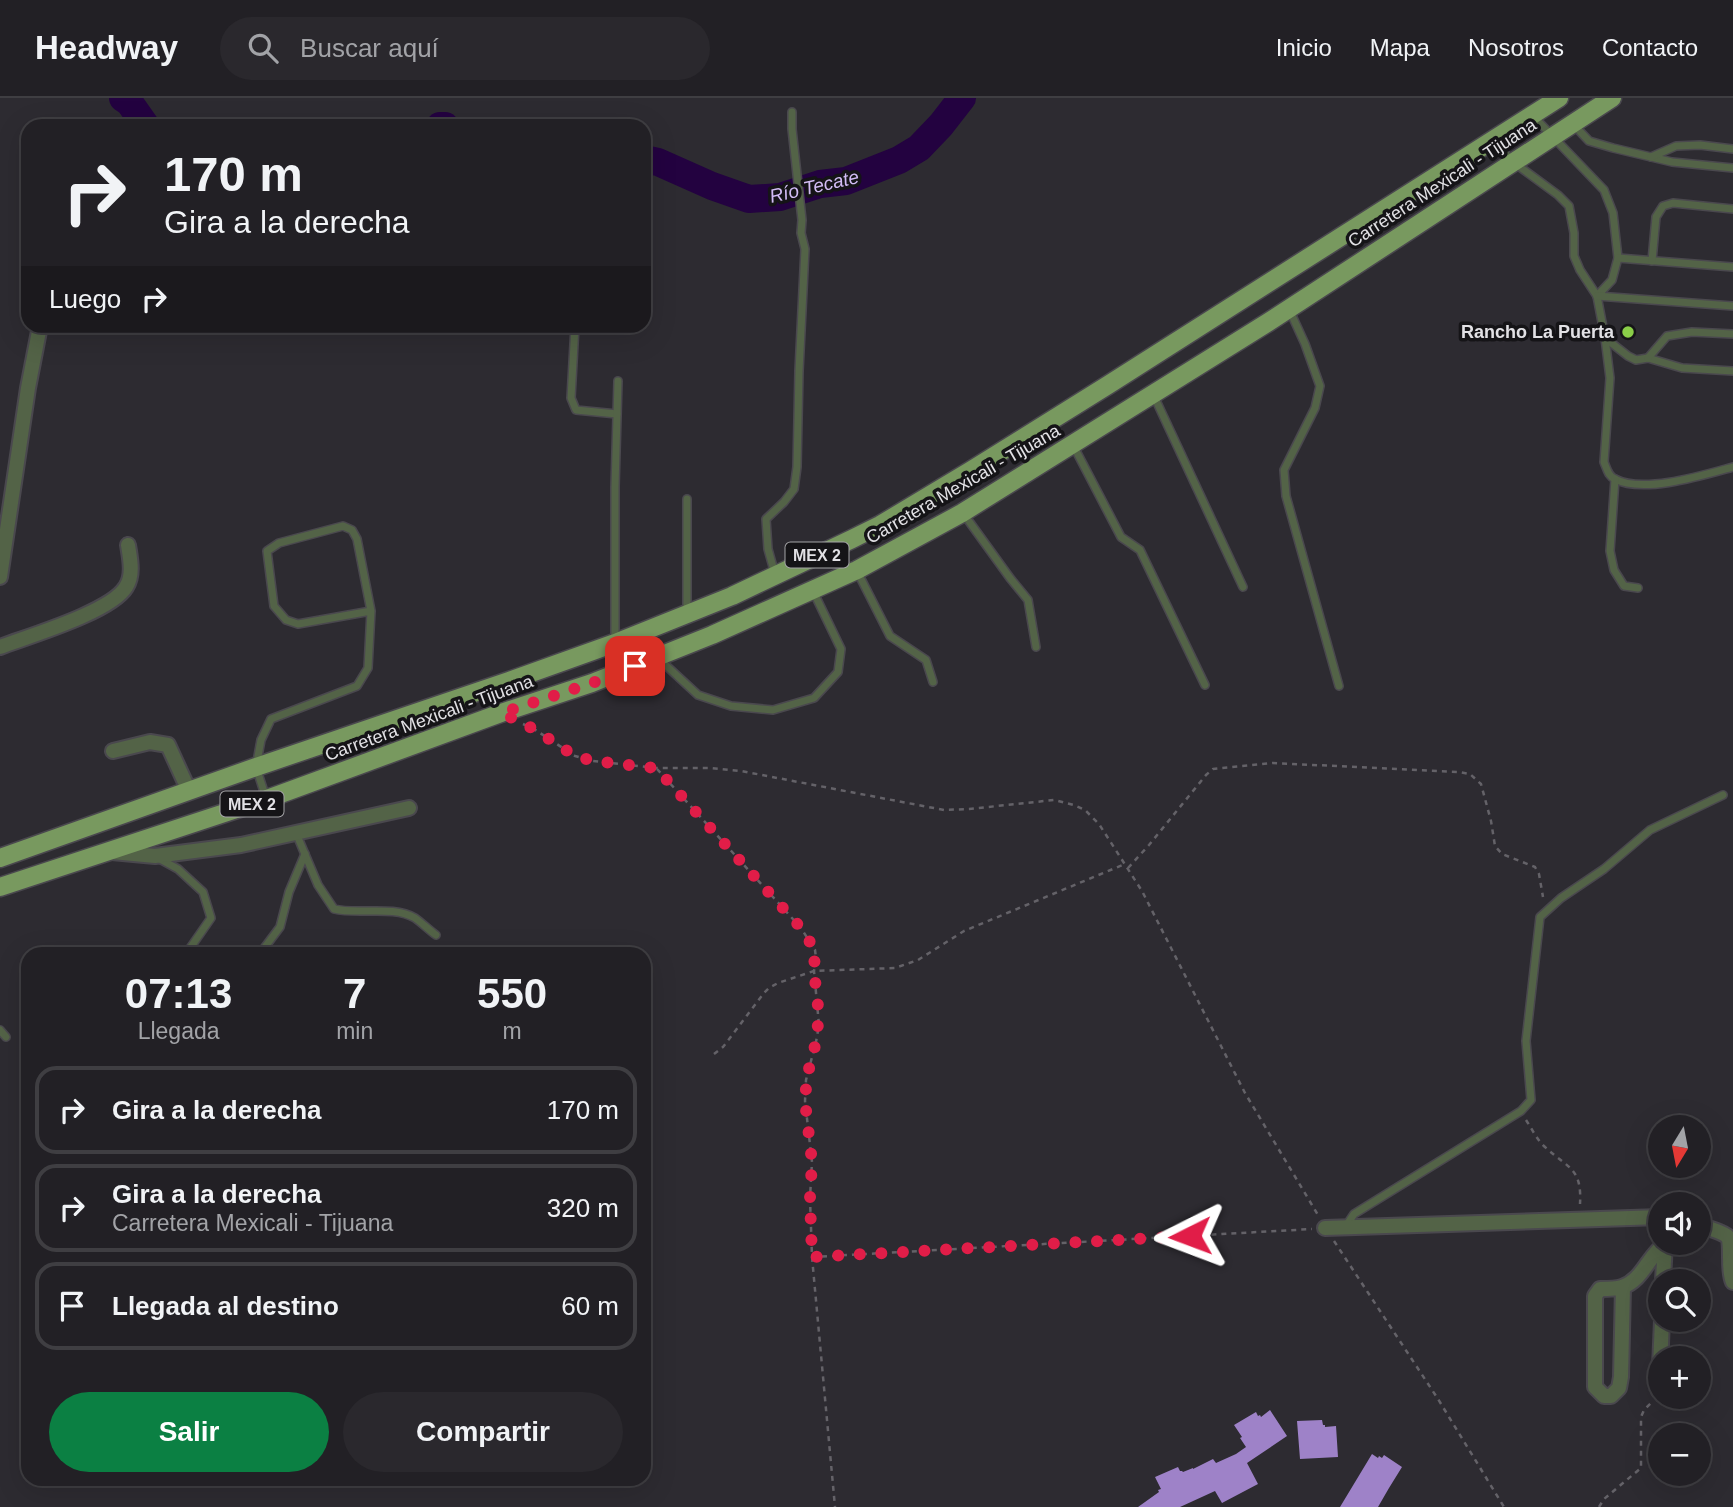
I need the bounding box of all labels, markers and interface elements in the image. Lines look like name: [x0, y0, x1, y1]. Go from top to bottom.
search box: [220, 17, 710, 80]
text: Headway: [35, 29, 178, 66]
icon: search: [244, 29, 282, 67]
text: Buscar aquí: [300, 33, 439, 63]
text: Inicio: [1276, 34, 1332, 61]
text: Mapa: [1370, 34, 1430, 61]
text: Nosotros: [1468, 34, 1564, 61]
text: Contacto: [1602, 34, 1698, 61]
street label: Carretera Mexicali - Tijuana: [1344, 114, 1541, 251]
icon: right: [49, 147, 140, 238]
text: 170 m: [164, 147, 303, 201]
water label: Río Tecate: [767, 166, 861, 207]
text: Gira a la derecha: [164, 204, 409, 240]
icon: right: [135, 280, 173, 318]
text: Luego: [49, 284, 121, 314]
place label: Rancho La Puerta: [1461, 322, 1615, 342]
marker: Rancho La Puerta: [1620, 324, 1636, 340]
street label: Carretera Mexicali - Tijuana: [863, 420, 1064, 548]
road number: MEX 2: [786, 543, 848, 568]
pin: [605, 636, 665, 696]
icon: arrive: [616, 647, 654, 685]
street label: Carretera Mexicali - Tijuana: [322, 671, 537, 765]
road number: MEX 2: [220, 792, 284, 817]
text: 07:13: [125, 970, 232, 1017]
text: 7: [343, 970, 366, 1017]
text: 550: [477, 970, 547, 1017]
text: Llegada: [138, 1018, 220, 1044]
text: min: [336, 1018, 373, 1044]
text: m: [503, 1018, 522, 1044]
icon: right: [53, 1091, 91, 1129]
text: Gira a la derecha: [112, 1095, 322, 1125]
text: 170 m: [547, 1095, 619, 1125]
north arrow: [1648, 1115, 1712, 1178]
map controls: [1648, 1115, 1711, 1486]
text: Gira a la derecha: [112, 1179, 322, 1209]
icon: right: [53, 1189, 91, 1227]
button: sound: [1648, 1192, 1711, 1255]
text: 320 m: [547, 1193, 619, 1223]
position arrow: [1153, 1199, 1227, 1273]
text: Carretera Mexicali - Tijuana: [112, 1210, 393, 1236]
button: search: [1648, 1269, 1711, 1332]
icon: arrive: [53, 1287, 91, 1325]
text: Llegada al destino: [112, 1291, 339, 1321]
text: 60 m: [561, 1291, 619, 1321]
button: +: [1648, 1346, 1711, 1409]
button: Salir: [49, 1392, 329, 1472]
button: Compartir: [343, 1392, 623, 1472]
button: −: [1648, 1423, 1711, 1486]

